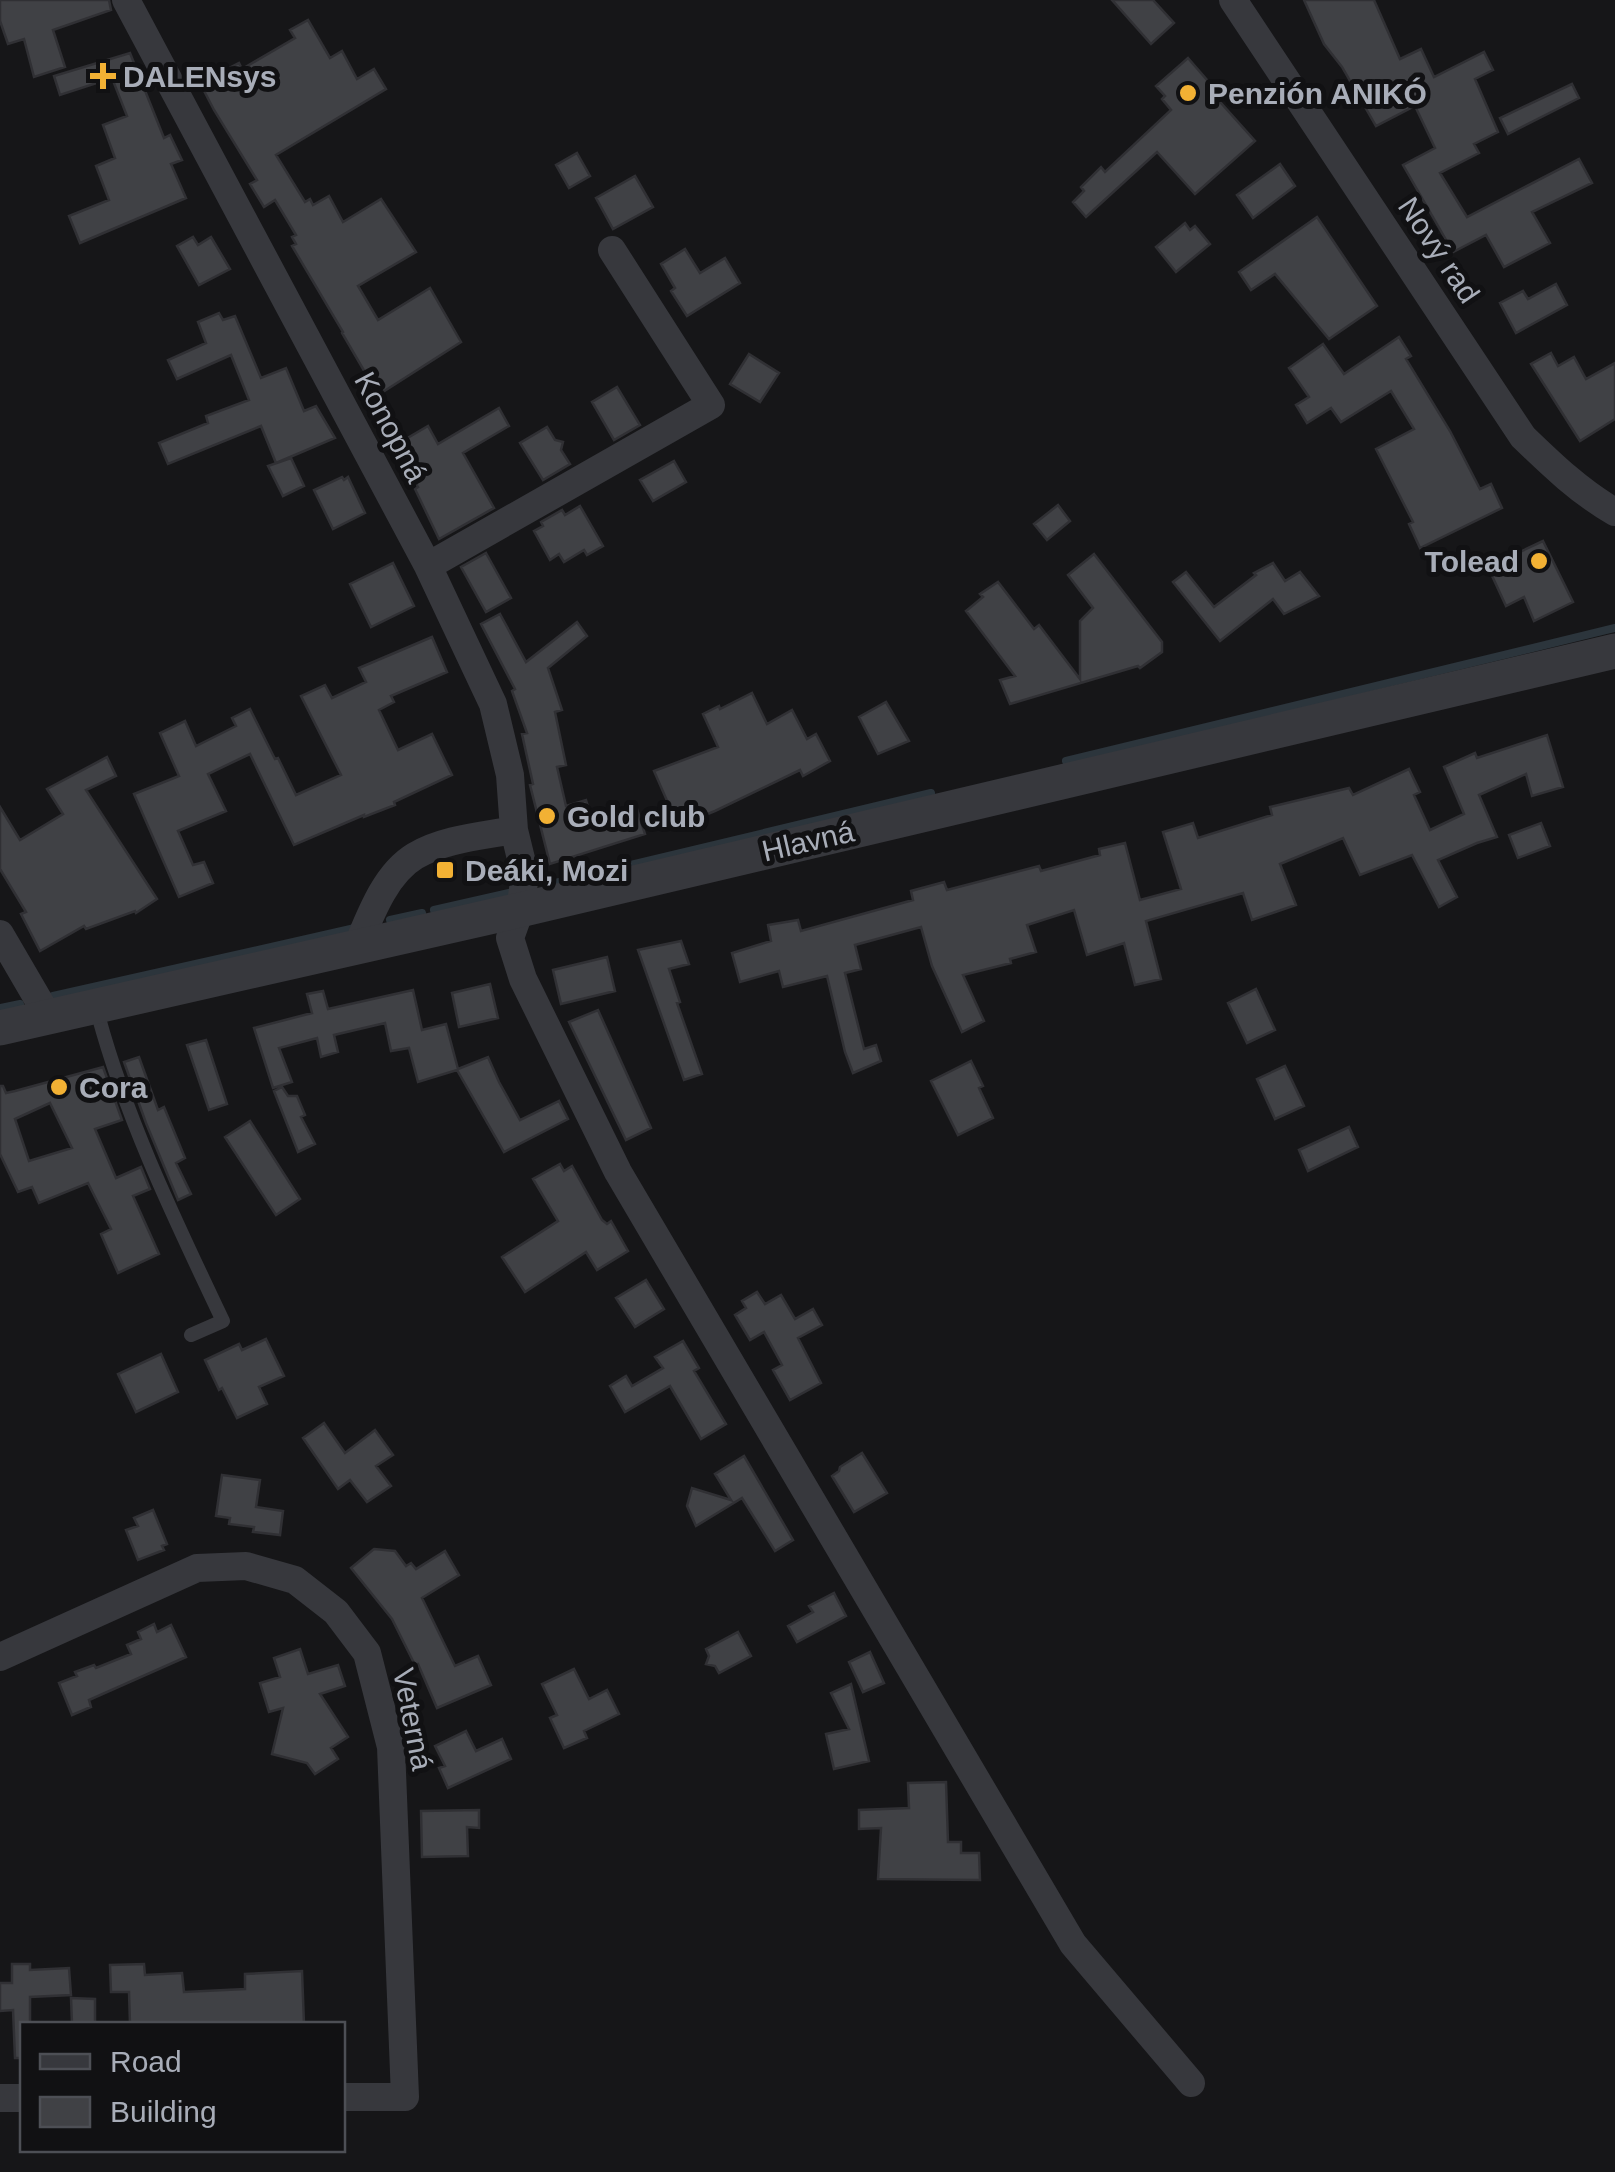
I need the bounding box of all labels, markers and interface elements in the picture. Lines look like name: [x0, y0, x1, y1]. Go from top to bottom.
place label: DALENsys: [123, 60, 276, 93]
marker: DALENsys: [92, 65, 114, 87]
place label: Penzión ANIKÓ: [1208, 77, 1427, 110]
marker: Penzión ANIKÓ: [1177, 82, 1199, 104]
street label: Nový rad: [1392, 191, 1486, 309]
street label: Konopná: [348, 366, 434, 488]
place label: Tolead: [1425, 545, 1519, 578]
marker: Tolead: [1528, 550, 1550, 572]
place label: Gold club: [567, 800, 705, 833]
marker: Gold club: [536, 805, 558, 827]
street label: Hlavná: [759, 814, 858, 868]
place label: Deáki, Mozi: [465, 854, 628, 887]
marker: Deáki, Mozi: [434, 859, 456, 881]
place label: Cora: [79, 1071, 148, 1104]
marker: Cora: [48, 1076, 70, 1098]
street label: Veterná: [387, 1665, 439, 1773]
legend: [20, 2022, 345, 2152]
text: Road: [110, 2045, 182, 2078]
text: Building: [110, 2095, 217, 2128]

